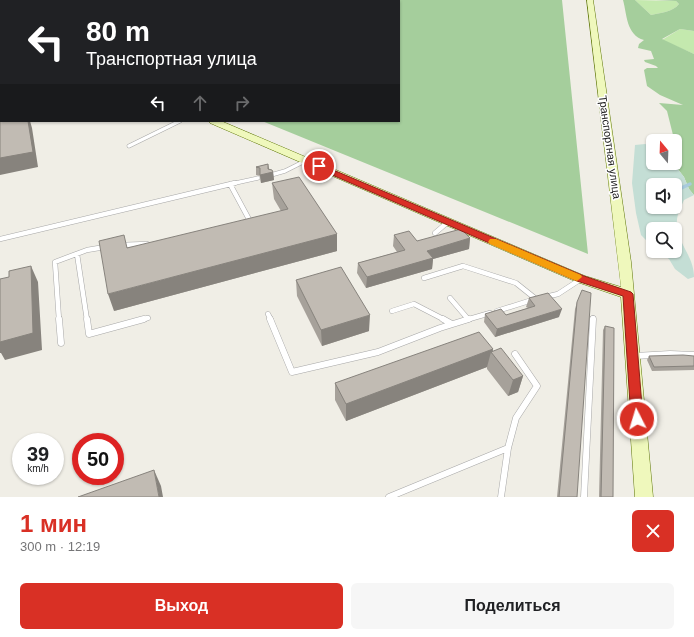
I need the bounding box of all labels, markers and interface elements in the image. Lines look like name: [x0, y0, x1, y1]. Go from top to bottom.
icon: left: [20, 16, 72, 68]
text: 80 m: [86, 16, 150, 47]
text: Транспортная улица: [86, 49, 257, 69]
icon: left: [147, 92, 169, 114]
icon: ahead: [189, 92, 211, 114]
icon: right: [231, 92, 253, 114]
street label: Транспортная улица: [597, 94, 623, 200]
north arrow: [646, 134, 682, 170]
map controls: [646, 134, 682, 258]
pin: [302, 149, 336, 183]
icon: arrive: [308, 155, 330, 177]
button: sound: [646, 178, 682, 214]
button: search: [646, 222, 682, 258]
position arrow: [616, 398, 658, 440]
speed limit sign: 50: [72, 433, 124, 485]
text: 39: [27, 443, 49, 465]
text: km/h: [27, 463, 49, 474]
text: 1 мин: [20, 510, 87, 537]
button: close: [632, 510, 674, 552]
text: 300 m · 12:19: [20, 539, 100, 554]
button: Выход: [20, 583, 343, 629]
button: Поделиться: [351, 583, 674, 629]

